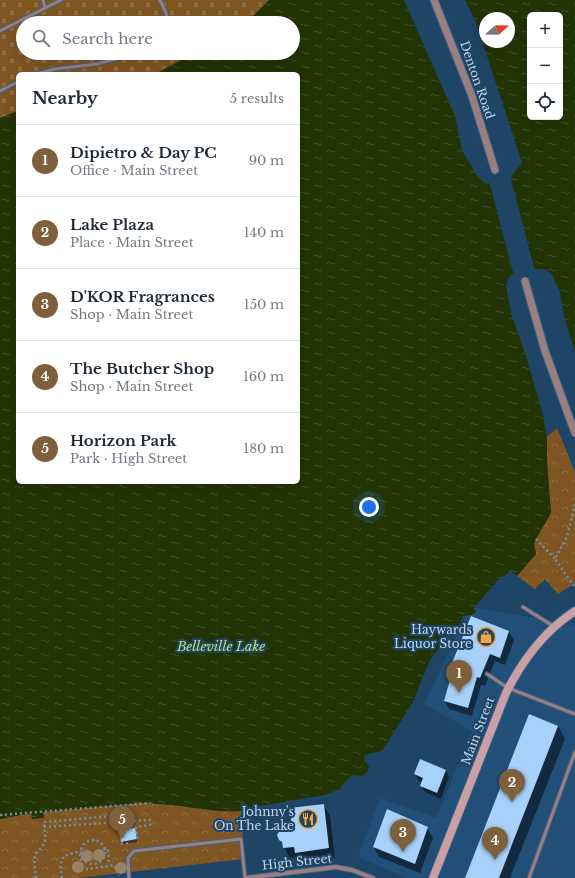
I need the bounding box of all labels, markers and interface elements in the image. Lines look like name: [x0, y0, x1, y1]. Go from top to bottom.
north arrow: [479, 12, 515, 48]
map controls: [527, 12, 563, 120]
button: +: [527, 12, 563, 48]
search box: [16, 16, 300, 60]
icon: search: [30, 27, 52, 49]
text: Search here: [62, 29, 153, 48]
street label: Denton Road: [457, 39, 498, 121]
button: −: [527, 48, 563, 84]
button: locate: [527, 84, 563, 120]
text: Nearby: [32, 88, 98, 109]
text: 5 results: [230, 90, 284, 107]
text: Dipietro & Day PC: [70, 143, 217, 162]
text: 1: [42, 152, 48, 169]
text: 90 m: [249, 152, 284, 169]
text: Office · Main Street: [70, 162, 198, 179]
text: Lake Plaza: [70, 215, 154, 234]
text: 2: [41, 224, 49, 241]
text: 140 m: [244, 224, 284, 241]
text: Place · Main Street: [70, 234, 194, 251]
text: D'KOR Fragrances: [70, 287, 215, 306]
text: 3: [41, 296, 49, 313]
text: 150 m: [244, 296, 284, 313]
text: Shop · Main Street: [70, 306, 193, 323]
text: The Butcher Shop: [70, 359, 214, 378]
text: 4: [41, 368, 49, 385]
text: 160 m: [243, 368, 284, 385]
text: Shop · Main Street: [70, 378, 193, 395]
text: Horizon Park: [70, 431, 177, 450]
text: 5: [41, 440, 49, 457]
text: 180 m: [243, 440, 284, 457]
text: Park · High Street: [70, 450, 187, 467]
your location: [359, 497, 379, 517]
place label: Haywards Liquor Store: [394, 622, 472, 651]
shop icon: Haywards Liquor Store: [475, 626, 497, 648]
water label: Belleville Lake: [176, 638, 265, 655]
pin: 1: [446, 660, 472, 693]
street label: Main Street: [458, 694, 498, 767]
pin: 2: [499, 769, 525, 802]
place label: Johnny's On The Lake: [214, 804, 294, 833]
pin: 5: [109, 806, 135, 839]
restaurant icon: Johnny's On The Lake: [297, 808, 319, 830]
pin: 3: [390, 819, 416, 852]
pin: 4: [482, 827, 508, 860]
street label: High Street: [261, 850, 333, 873]

